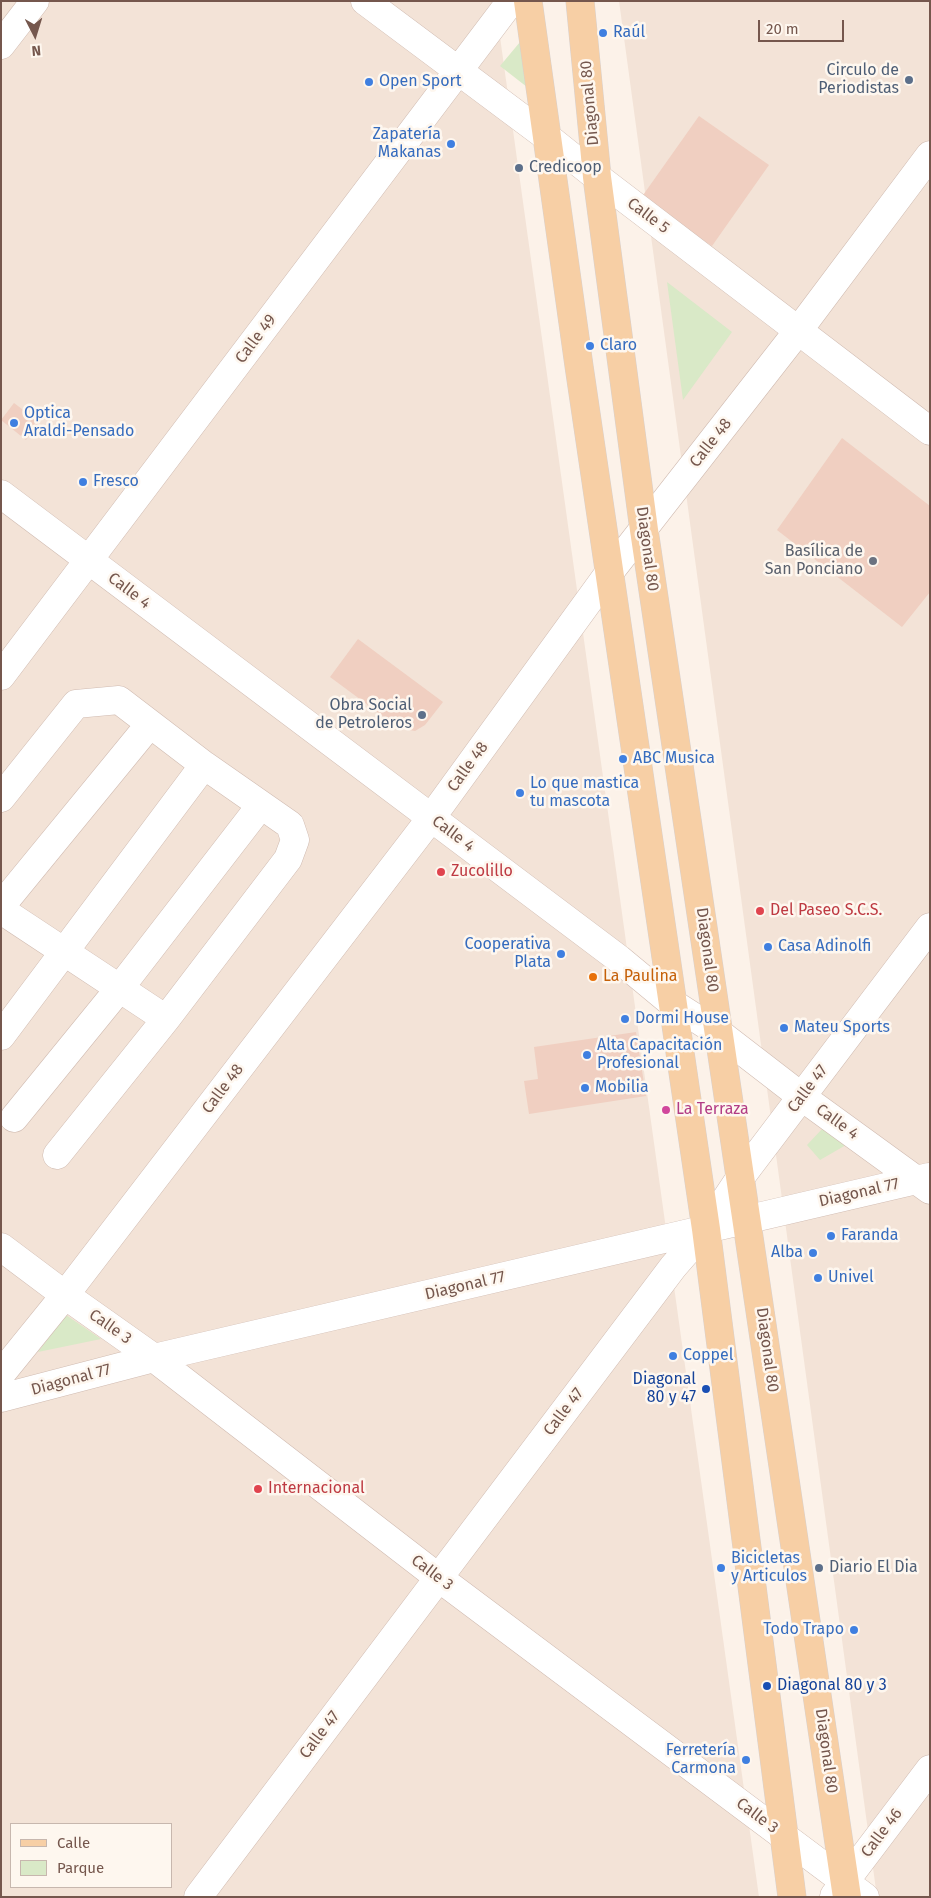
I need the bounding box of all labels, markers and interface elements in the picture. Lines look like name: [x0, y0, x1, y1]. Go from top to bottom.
north arrow: [10, 10, 60, 60]
scale bar: [761, 10, 847, 42]
text: 20 m: [766, 20, 799, 38]
place label: Raúl: [613, 23, 645, 43]
marker: Raúl: [597, 27, 609, 39]
text: N: [31, 42, 42, 59]
street label: Diagonal 80: [577, 60, 603, 146]
place label: Circulo de Periodistas: [818, 61, 899, 99]
place label: Open Sport: [379, 72, 461, 92]
marker: Circulo de Periodistas: [903, 74, 915, 86]
marker: Open Sport: [363, 76, 375, 88]
place label: Zapatería Makanas: [372, 125, 441, 163]
marker: Zapatería Makanas: [445, 138, 457, 150]
place label: Credicoop: [529, 158, 602, 178]
marker: Credicoop: [513, 162, 525, 174]
street label: Calle 5: [623, 194, 673, 238]
street label: Calle 49: [231, 311, 281, 367]
place label: Claro: [600, 336, 637, 356]
marker: Claro: [584, 340, 596, 352]
place label: Optica Araldi-Pensado: [24, 404, 134, 442]
street label: Calle 48: [686, 415, 736, 471]
marker: Optica Araldi-Pensado: [8, 417, 20, 429]
place label: Fresco: [93, 472, 139, 492]
marker: Fresco: [77, 476, 89, 488]
street label: Diagonal 80: [632, 505, 662, 593]
place label: Basílica de San Ponciano: [765, 542, 863, 580]
marker: Basílica de San Ponciano: [867, 555, 879, 567]
street label: Calle 4: [104, 569, 154, 613]
place label: Obra Social de Petroleros: [315, 696, 412, 734]
marker: Obra Social de Petroleros: [416, 709, 428, 721]
street label: Calle 48: [444, 738, 492, 796]
place label: ABC Musica: [633, 749, 715, 769]
marker: ABC Musica: [617, 753, 629, 765]
place label: Lo que mastica tu mascota: [530, 774, 639, 812]
marker: Lo que mastica tu mascota: [514, 787, 526, 799]
street label: Calle 4: [428, 812, 478, 856]
place label: Zucolillo: [451, 862, 513, 882]
marker: Zucolillo: [435, 866, 447, 878]
place label: Del Paseo S.C.S.: [770, 901, 882, 921]
marker: Del Paseo S.C.S.: [754, 905, 766, 917]
street label: Diagonal 80: [692, 906, 722, 994]
place label: Cooperativa Plata: [465, 935, 551, 973]
place label: Casa Adinolfi: [778, 937, 871, 957]
marker: Casa Adinolfi: [762, 941, 774, 953]
marker: Cooperativa Plata: [555, 948, 567, 960]
place label: La Paulina: [603, 967, 677, 987]
marker: La Paulina: [587, 971, 599, 983]
place label: Dormi House: [635, 1009, 729, 1029]
marker: Dormi House: [619, 1013, 631, 1025]
place label: Mateu Sports: [794, 1018, 890, 1038]
marker: Mateu Sports: [778, 1022, 790, 1034]
place label: Alta Capacitación Profesional: [597, 1036, 722, 1074]
marker: Alta Capacitación Profesional: [581, 1049, 593, 1061]
street label: Calle 48: [198, 1060, 248, 1118]
street label: Calle 47: [784, 1061, 832, 1117]
place label: Mobilia: [595, 1078, 649, 1098]
marker: Mobilia: [579, 1082, 591, 1094]
place label: La Terraza: [676, 1100, 749, 1120]
street label: Calle 4: [812, 1100, 862, 1144]
marker: La Terraza: [660, 1104, 672, 1116]
street label: Diagonal 77: [817, 1174, 901, 1212]
place label: Faranda: [841, 1226, 899, 1246]
marker: Faranda: [825, 1230, 837, 1242]
place label: Alba: [771, 1243, 803, 1263]
marker: Alba: [807, 1247, 819, 1259]
street label: Diagonal 77: [423, 1267, 507, 1305]
place label: Univel: [828, 1268, 874, 1288]
marker: Univel: [812, 1272, 824, 1284]
street label: Calle 3: [85, 1305, 135, 1349]
street label: Diagonal 80: [752, 1306, 782, 1394]
place label: Coppel: [683, 1346, 733, 1366]
marker: Coppel: [667, 1350, 679, 1362]
street label: Diagonal 77: [29, 1360, 113, 1400]
place label: Diagonal 80 y 47: [633, 1370, 696, 1408]
marker: Diagonal 80 y 47: [700, 1383, 712, 1395]
street label: Calle 47: [540, 1384, 588, 1440]
place label: Internacional: [268, 1479, 365, 1499]
marker: Internacional: [252, 1483, 264, 1495]
place label: Bicicletas y Articulos: [731, 1549, 807, 1587]
street label: Calle 3: [407, 1551, 457, 1595]
place label: Diario El Dia: [829, 1558, 918, 1578]
marker: Bicicletas y Articulos: [715, 1562, 727, 1574]
marker: Diario El Dia: [813, 1562, 825, 1574]
place label: Todo Trapo: [763, 1620, 844, 1640]
marker: Todo Trapo: [848, 1624, 860, 1636]
place label: Diagonal 80 y 3: [777, 1676, 887, 1696]
marker: Diagonal 80 y 3: [761, 1680, 773, 1692]
street label: Calle 47: [296, 1707, 344, 1763]
street label: Diagonal 80: [811, 1707, 841, 1795]
place label: Ferretería Carmona: [666, 1741, 736, 1779]
marker: Ferretería Carmona: [740, 1754, 752, 1766]
street label: Calle 3: [732, 1794, 782, 1838]
street label: Calle 46: [857, 1805, 907, 1861]
legend: [10, 1823, 172, 1888]
text: Calle: [57, 1834, 90, 1852]
text: Parque: [57, 1859, 104, 1877]

